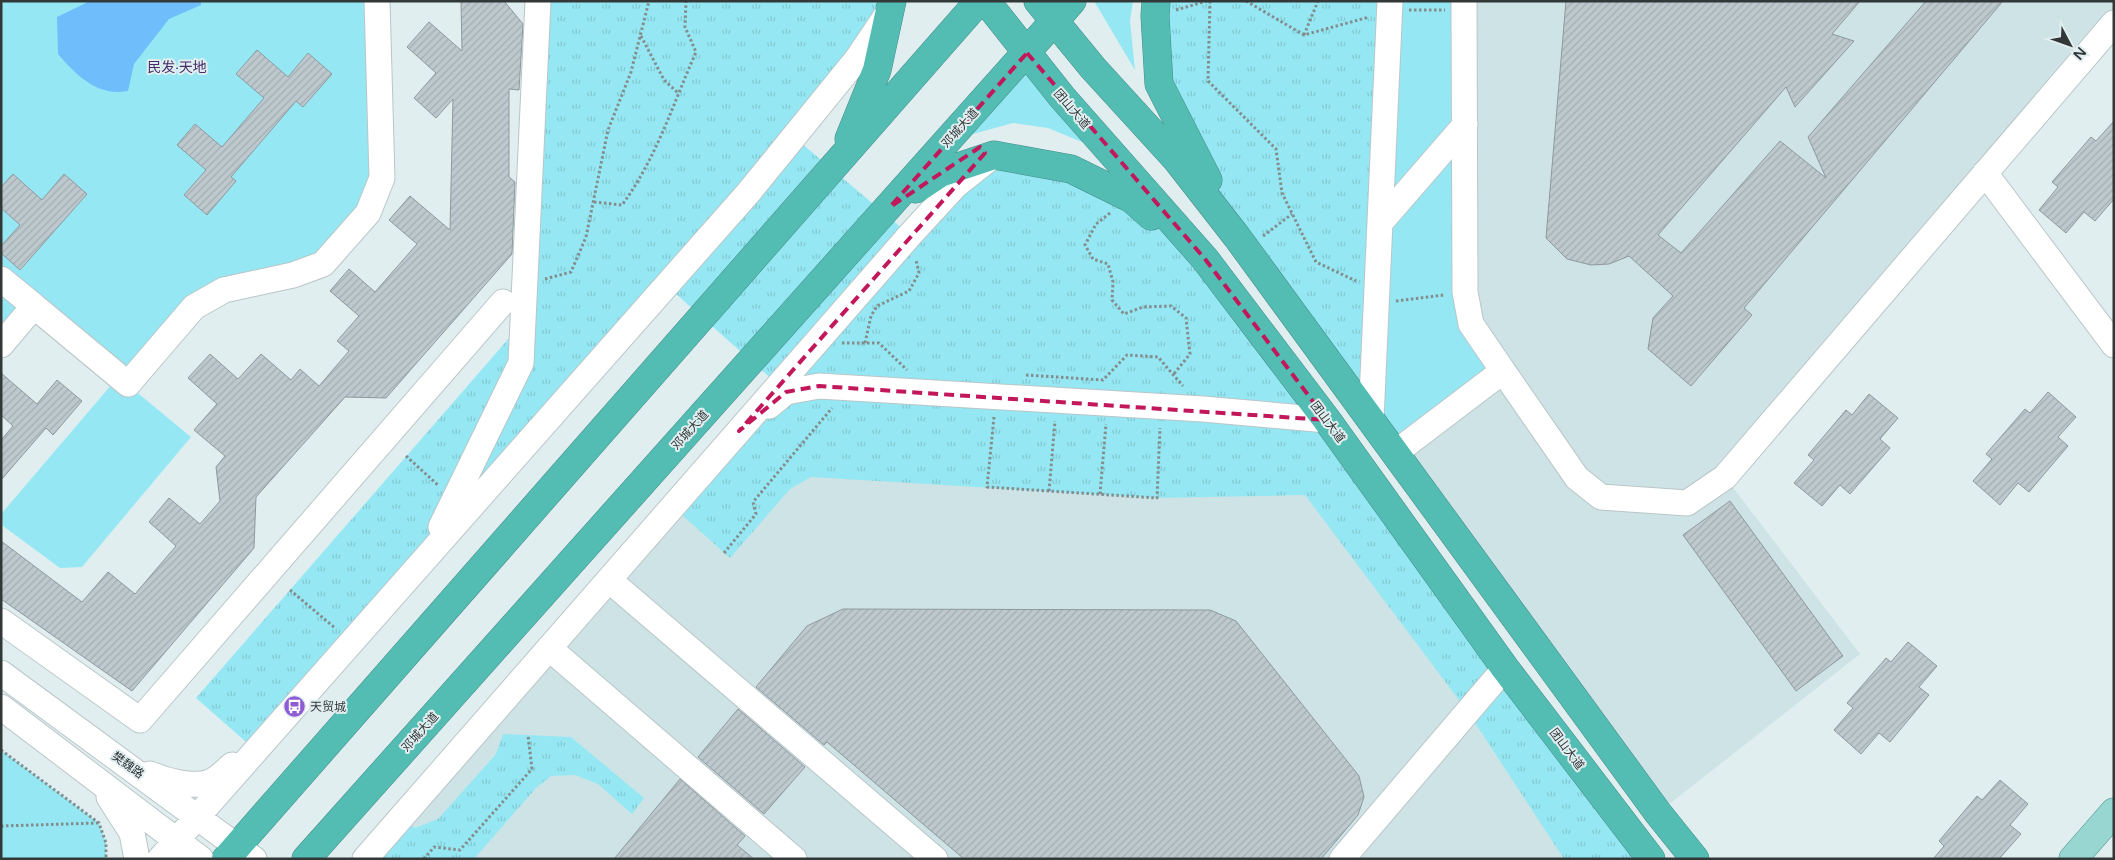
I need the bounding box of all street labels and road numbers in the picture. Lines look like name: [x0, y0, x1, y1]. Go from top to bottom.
street label: 团山大道: [1051, 86, 1093, 132]
street label: 邓城大道: [939, 105, 981, 151]
street label: 团山大道: [1308, 399, 1348, 445]
street label: 邓城大道: [669, 407, 711, 453]
street label: 邓城大道: [399, 709, 441, 755]
street label: 团山大道: [1547, 726, 1587, 772]
street label: 樊魏路: [109, 749, 147, 781]

